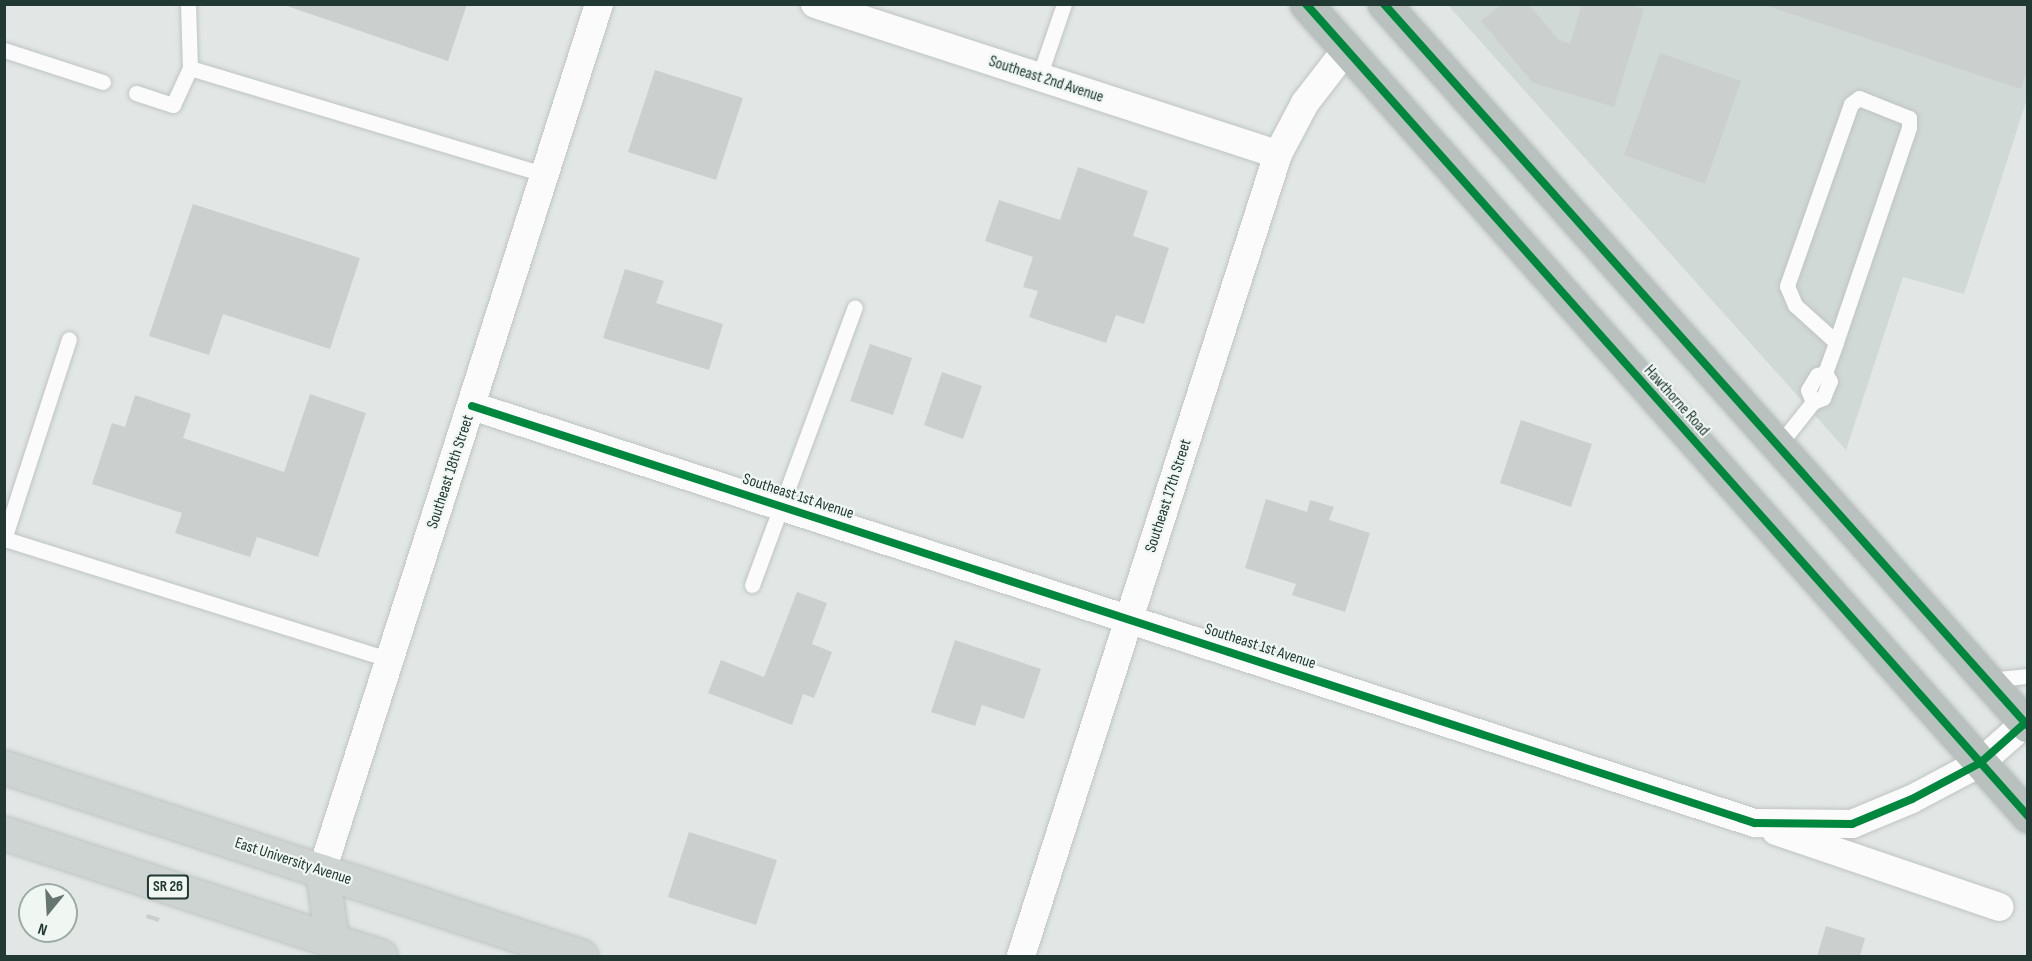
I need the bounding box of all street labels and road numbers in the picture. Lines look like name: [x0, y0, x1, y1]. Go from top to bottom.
street label: Southeast 2nd Avenue: [986, 52, 1106, 108]
street label: Hawthorne Road: [1639, 362, 1713, 440]
street label: Southeast 18th Street: [424, 413, 478, 531]
street label: Southeast 17th Street: [1142, 437, 1196, 555]
street label: Southeast 1st Avenue: [740, 470, 856, 524]
street label: Southeast 1st Avenue: [1202, 620, 1318, 674]
street label: East University Avenue: [232, 834, 354, 890]
road number: SR 26: [146, 875, 190, 899]

